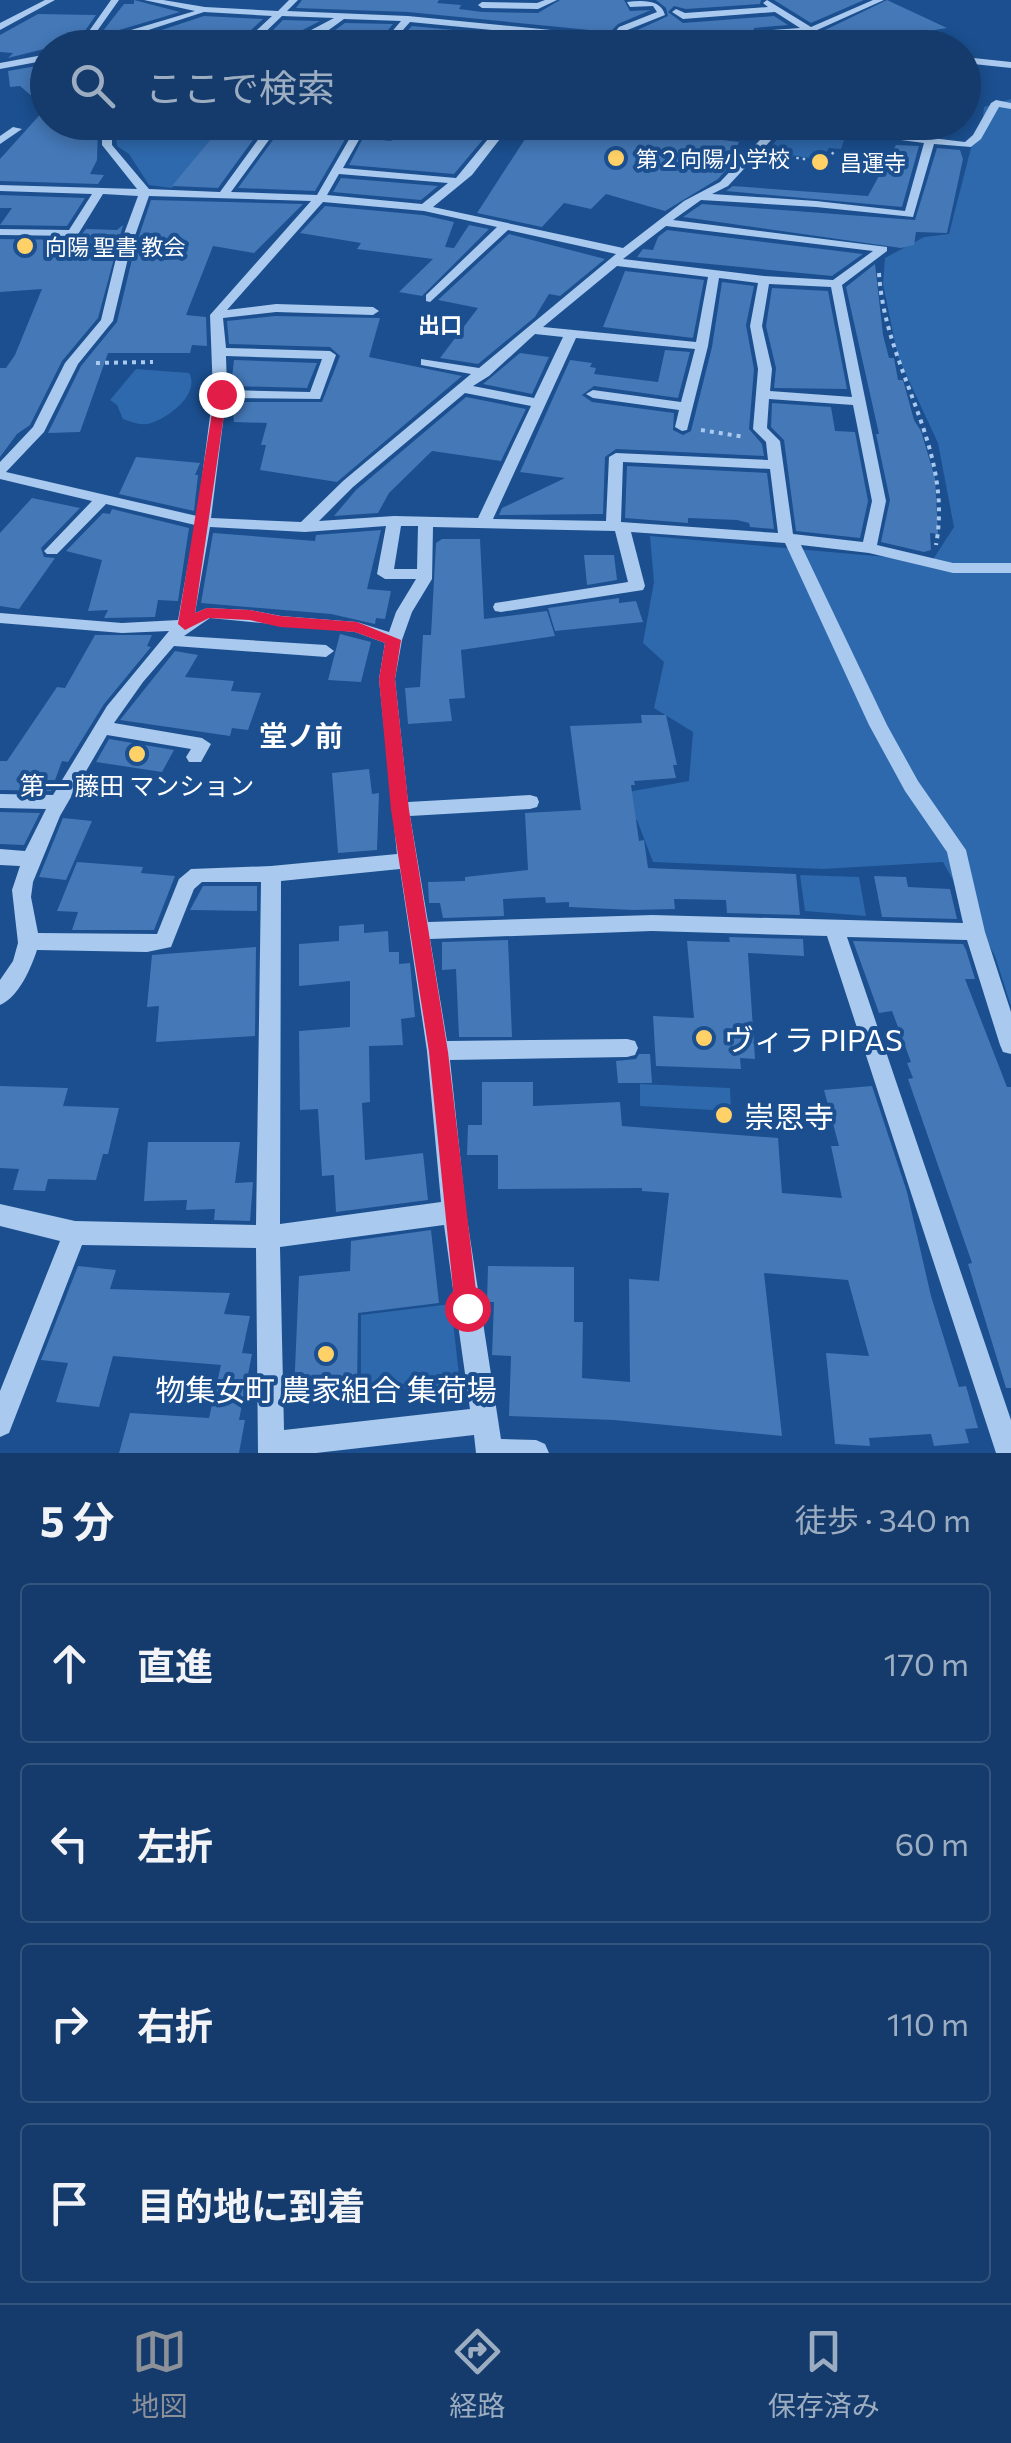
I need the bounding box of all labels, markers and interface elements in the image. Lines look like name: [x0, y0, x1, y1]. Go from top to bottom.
search box: [30, 30, 981, 140]
icon: search: [65, 58, 120, 113]
text: ここで検索: [145, 63, 335, 110]
place label: 第２向陽小学校: [636, 145, 790, 172]
marker: 第２向陽小学校: [605, 147, 627, 169]
place label: 昌運寺: [840, 149, 906, 176]
marker: 昌運寺: [809, 151, 831, 173]
place label: 向陽 聖書 教会: [45, 233, 185, 260]
marker: 向陽 聖書 教会: [14, 235, 36, 257]
district label: 出口: [418, 311, 462, 338]
route end: [199, 372, 245, 418]
district label: 堂ノ前: [259, 718, 343, 752]
marker: 第一 藤田 マンション: [126, 743, 148, 765]
place label: 第一 藤田 マンション: [20, 770, 254, 800]
place label: ヴィラ PIPAS: [724, 1020, 903, 1057]
marker: ヴィラ PIPAS: [693, 1027, 715, 1049]
place label: 崇恩寺: [744, 1097, 834, 1134]
marker: 崇恩寺: [713, 1104, 735, 1126]
route start: [445, 1286, 491, 1332]
marker: 物集女町 農家組合 集荷場: [315, 1343, 337, 1365]
place label: 物集女町 農家組合 集荷場: [155, 1370, 497, 1407]
text: 5 分: [40, 1494, 115, 1546]
text: 徒歩 · 340 m: [795, 1499, 971, 1539]
icon: ahead: [42, 1636, 97, 1691]
text: 直進: [137, 1641, 213, 1688]
text: 170 m: [884, 1643, 969, 1683]
icon: left: [42, 1816, 97, 1871]
text: 左折: [137, 1821, 213, 1868]
text: 60 m: [895, 1823, 969, 1863]
icon: right: [42, 1996, 97, 2051]
text: 右折: [137, 2001, 213, 2048]
text: 110 m: [887, 2003, 969, 2043]
icon: arrive: [42, 2176, 97, 2231]
text: 目的地に到着: [137, 2181, 365, 2228]
tab: 地図: [131, 2324, 187, 2424]
tab: 経路: [449, 2324, 506, 2424]
tab: 保存済み: [768, 2324, 880, 2424]

